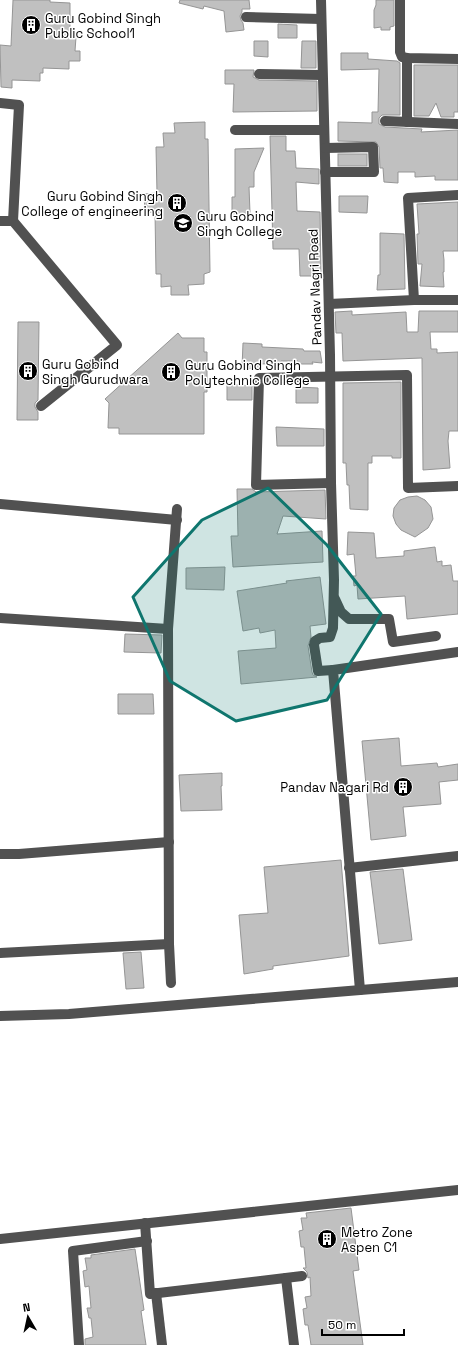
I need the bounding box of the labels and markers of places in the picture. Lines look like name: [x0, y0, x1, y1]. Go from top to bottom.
place label: Guru Gobind Singh Public School1: [45, 10, 161, 42]
building icon: Guru Gobind Singh Public School1: [20, 14, 42, 36]
place label: Guru Gobind Singh College of engineering: [21, 188, 163, 220]
building icon: Guru Gobind Singh College of engineering: [166, 192, 188, 214]
place label: Guru Gobind Singh College: [197, 208, 282, 240]
school or university icon: Guru Gobind Singh College: [172, 212, 194, 234]
place label: Guru Gobind Singh Gurudwara: [42, 356, 149, 388]
place label: Guru Gobind Singh Polytechnic College: [185, 357, 310, 389]
building icon: Guru Gobind Singh Gurudwara: [17, 360, 39, 382]
building icon: Guru Gobind Singh Polytechnic College: [160, 361, 182, 383]
building icon: Pandav Nagari Rd: [392, 776, 414, 798]
place label: Pandav Nagari Rd: [280, 779, 389, 796]
place label: Metro Zone Aspen C1: [341, 1224, 413, 1256]
building icon: Metro Zone Aspen C1: [316, 1228, 338, 1250]

